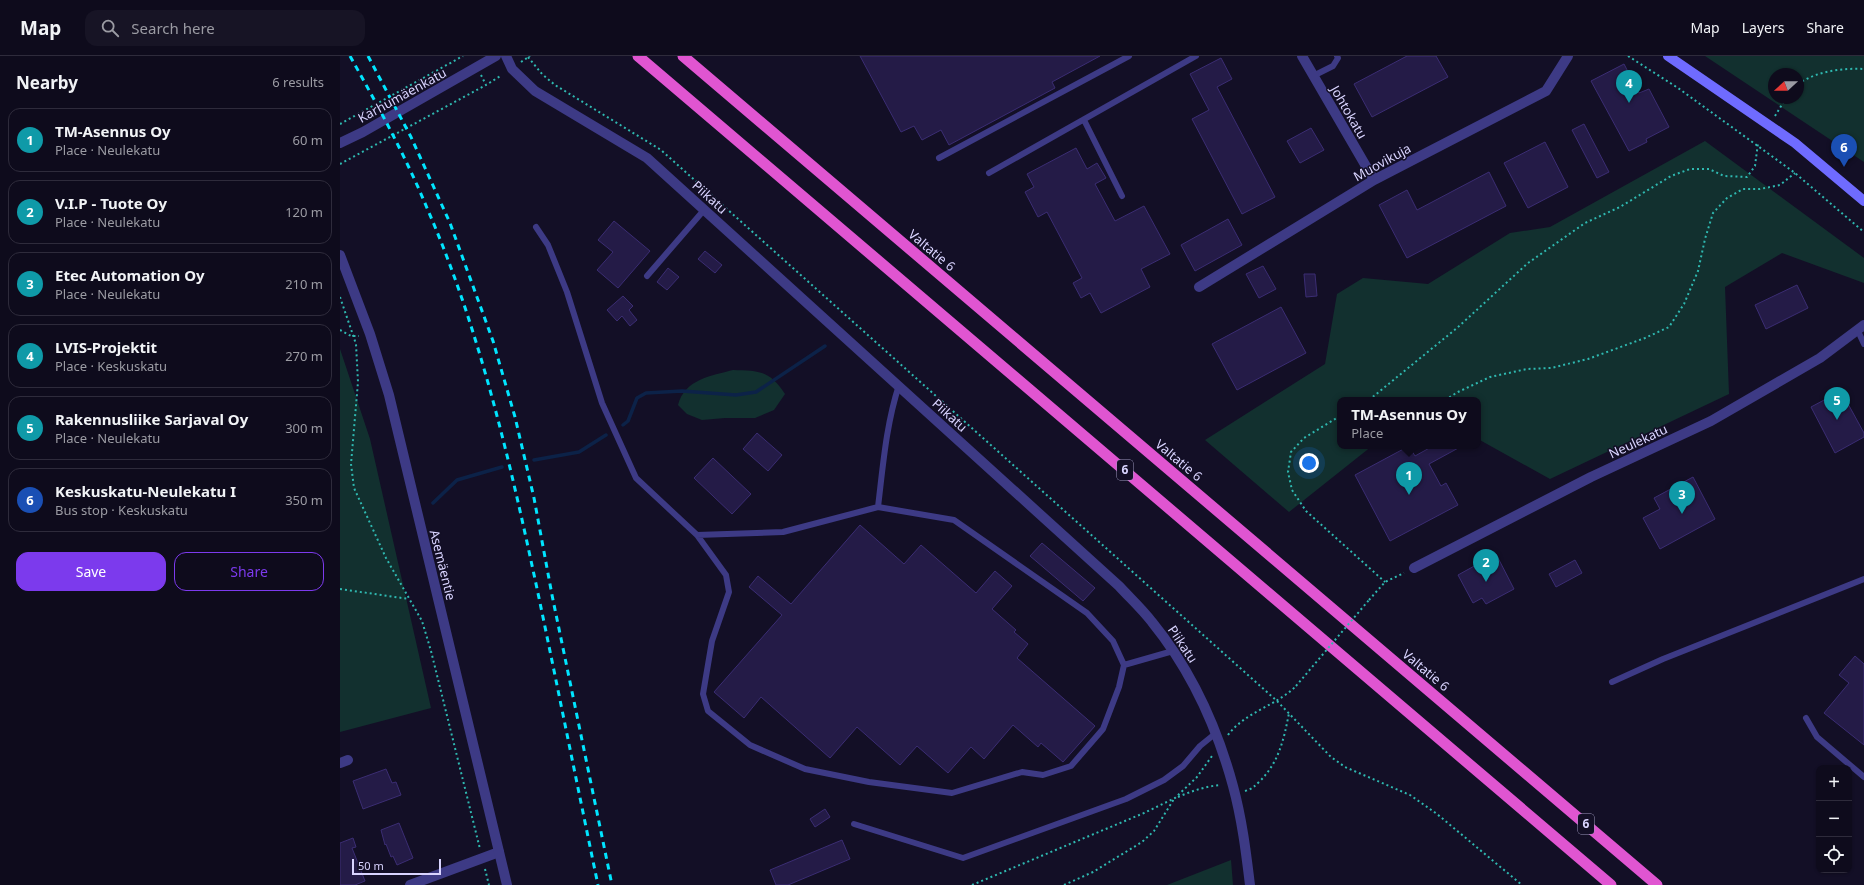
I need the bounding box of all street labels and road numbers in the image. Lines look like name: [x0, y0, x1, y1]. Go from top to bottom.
street label: Karhumäenkatu: [355, 63, 449, 127]
street label: Johtokatu: [1325, 80, 1372, 142]
street label: Muovikuja: [1350, 139, 1414, 185]
street label: Piikatu: [689, 176, 731, 218]
street label: Valtatie 6: [905, 225, 959, 275]
street label: Piikatu: [929, 394, 971, 436]
street label: Neulekatu: [1606, 420, 1670, 462]
street label: Valtatie 6: [1152, 435, 1206, 485]
road number: 6: [1117, 460, 1133, 480]
street label: Asemäentie: [426, 528, 460, 602]
street label: Piikatu: [1164, 622, 1202, 666]
street label: Valtatie 6: [1399, 645, 1453, 695]
road number: 6: [1578, 814, 1594, 834]

